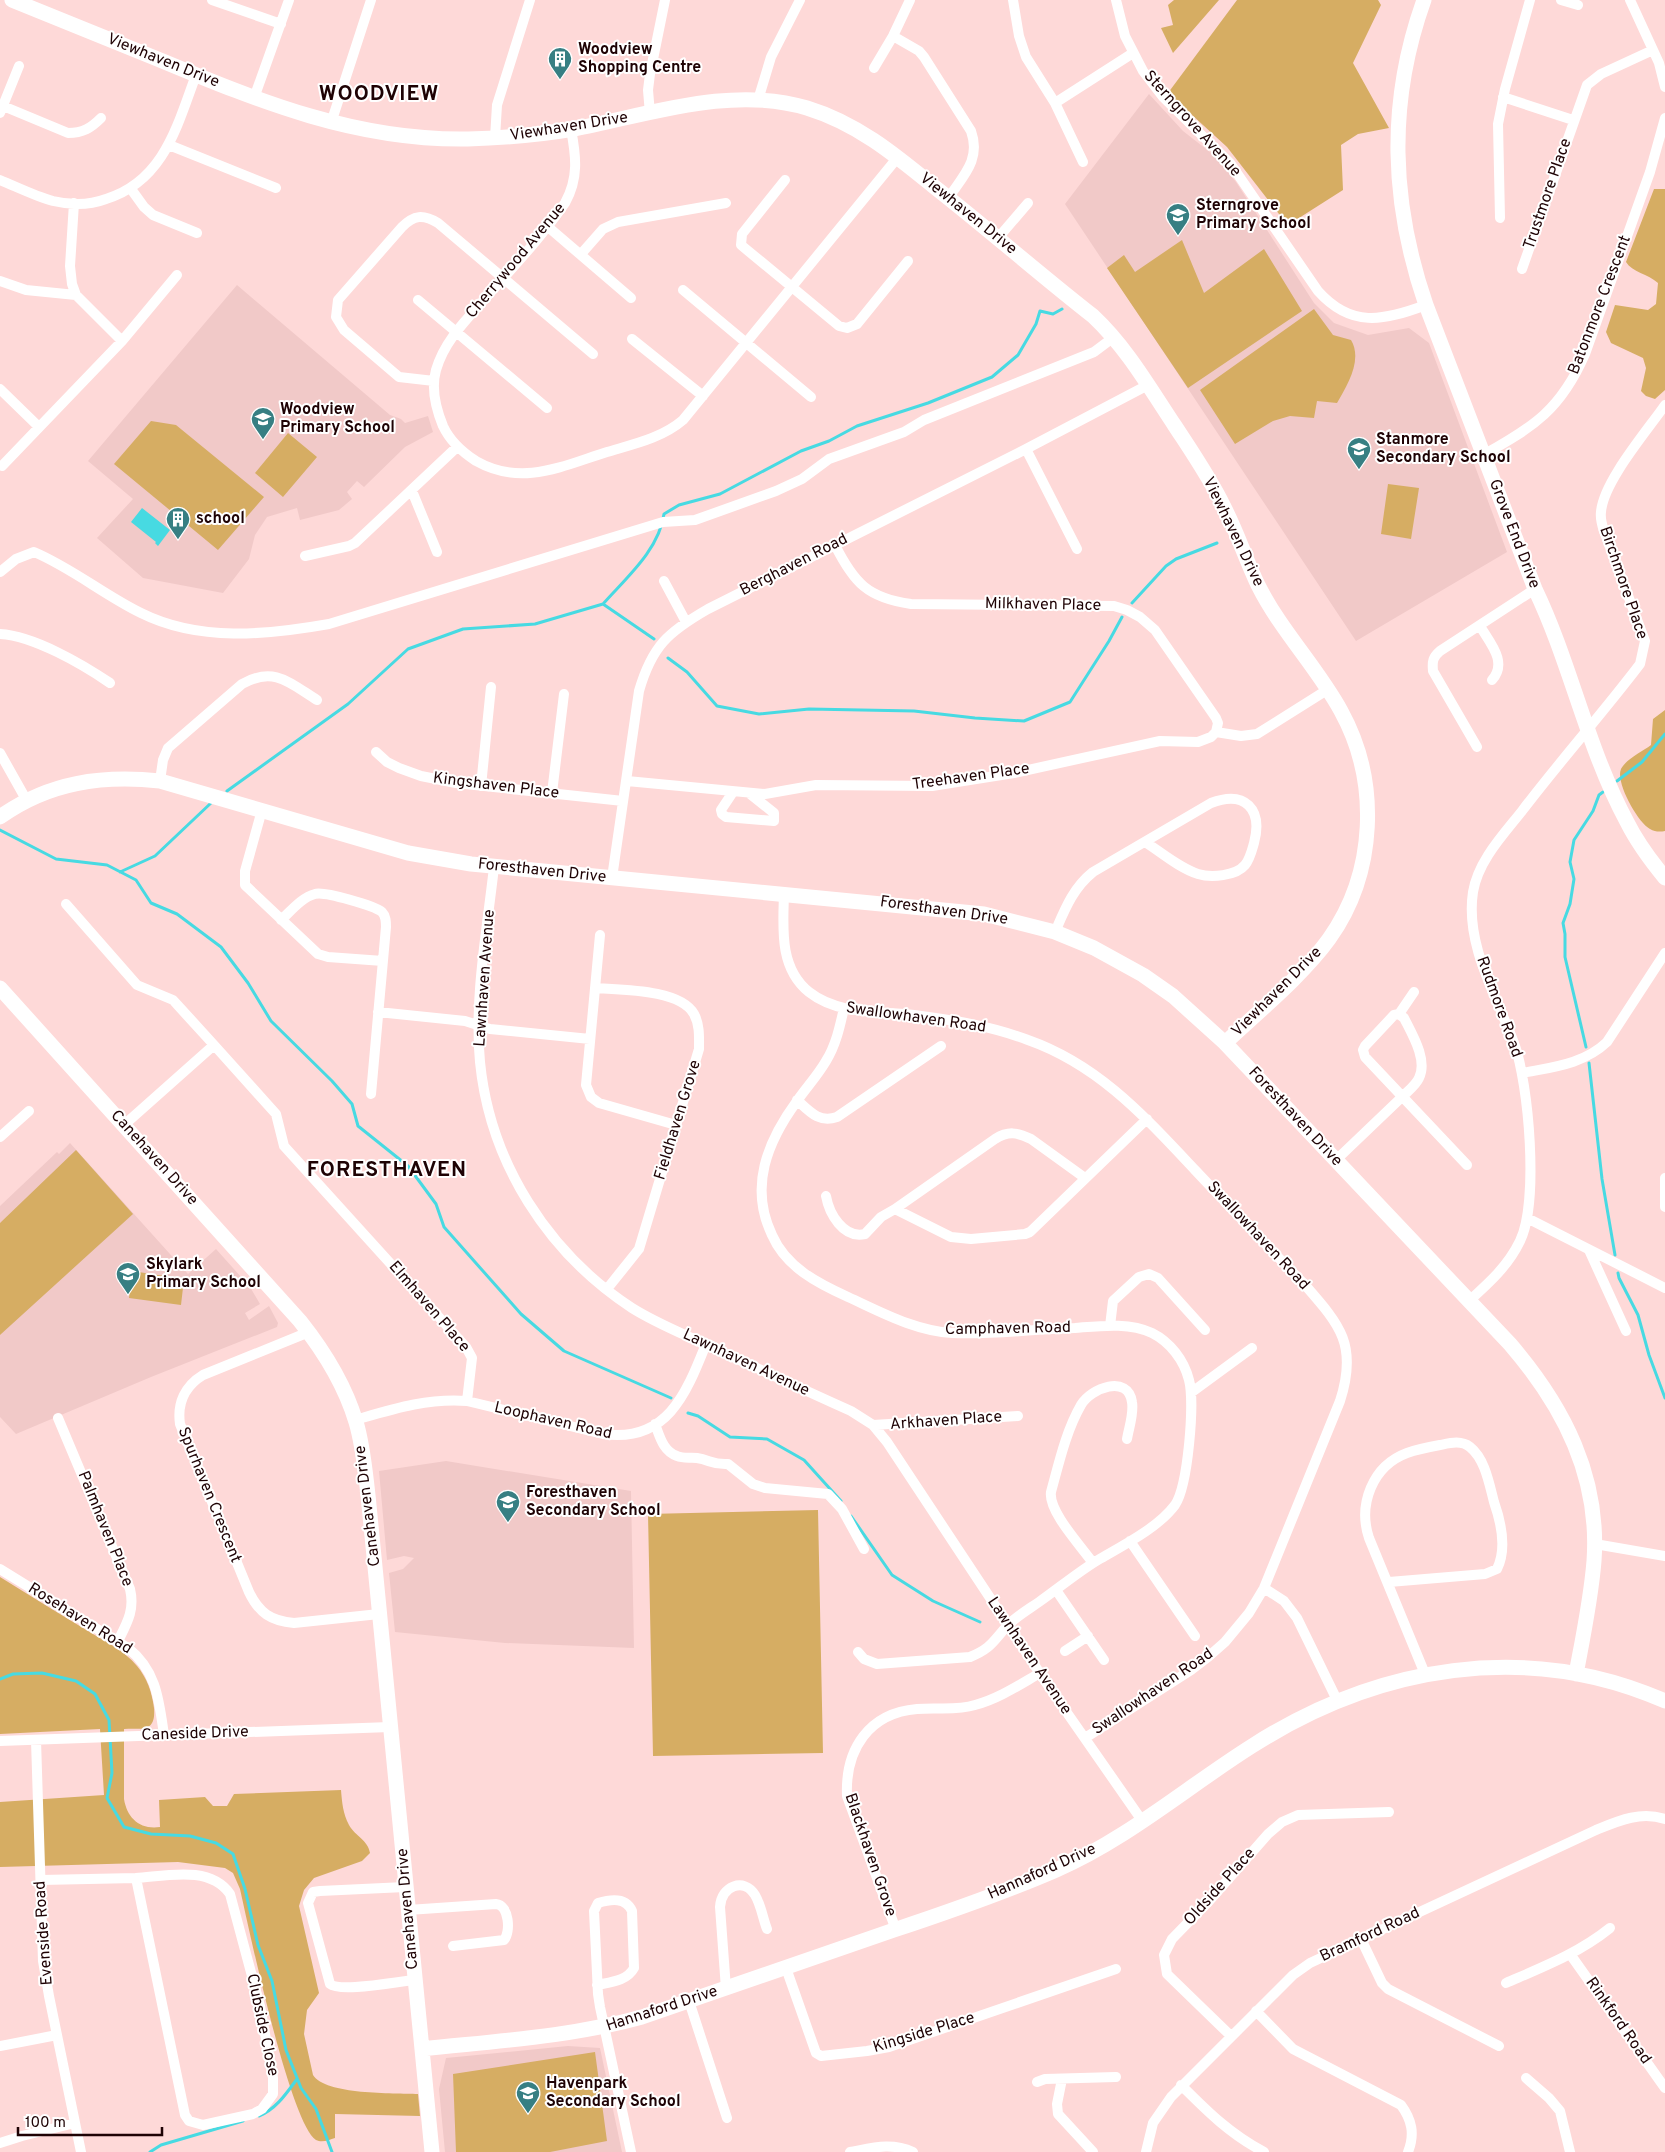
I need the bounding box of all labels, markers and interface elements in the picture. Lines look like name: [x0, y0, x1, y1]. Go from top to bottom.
street label: Viewhaven Drive: [104, 29, 222, 93]
place label: Woodview Shopping Centre: [578, 40, 701, 78]
building icon: Woodview Shopping Centre: [547, 46, 573, 80]
street label: Sterngrove Avenue: [1139, 67, 1245, 181]
district label: WOODVIEW: [319, 81, 439, 108]
street label: Viewhaven Drive: [508, 108, 630, 146]
street label: Trustmore Place: [1520, 136, 1576, 252]
street label: Viewhaven Drive: [915, 169, 1021, 259]
place label: Sterngrove Primary School: [1196, 196, 1311, 234]
street label: Cherrywood Avenue: [462, 199, 570, 323]
school or university icon: Sterngrove Primary School: [1165, 202, 1191, 236]
street label: Batonmore Crescent: [1564, 233, 1636, 377]
place label: Woodview Primary School: [280, 400, 395, 438]
school or university icon: Woodview Primary School: [250, 406, 276, 440]
place label: Stanmore Secondary School: [1376, 430, 1511, 468]
school or university icon: Stanmore Secondary School: [1346, 436, 1372, 470]
street label: Viewhaven Drive: [1198, 474, 1268, 590]
street label: Grove End Drive: [1484, 476, 1544, 592]
building icon: school: [165, 506, 191, 540]
place label: school: [196, 509, 245, 529]
street label: Birchmore Place: [1594, 524, 1652, 642]
street label: Berghaven Road: [737, 529, 851, 601]
street label: Milkhaven Place: [985, 594, 1101, 616]
street label: Treehaven Place: [911, 759, 1031, 795]
street label: Kingshaven Place: [432, 768, 560, 804]
street label: Foresthaven Drive: [477, 854, 607, 888]
street label: Foresthaven Drive: [879, 892, 1009, 930]
street label: Lawnhaven Avenue: [470, 909, 500, 1047]
street label: Viewhaven Drive: [1228, 943, 1326, 1041]
street label: Rudmore Road: [1471, 954, 1527, 1060]
street label: Swallowhaven Road: [845, 998, 987, 1038]
street label: Fieldhaven Grove: [650, 1058, 706, 1182]
street label: Foresthaven Drive: [1244, 1063, 1346, 1171]
street label: Canehaven Drive: [106, 1106, 202, 1210]
district label: FORESTHAVEN: [307, 1157, 467, 1184]
street label: Swallowhaven Road: [1202, 1177, 1314, 1295]
place label: Skylark Primary School: [146, 1255, 261, 1293]
street label: Elmhaven Place: [384, 1257, 474, 1357]
school or university icon: Skylark Primary School: [115, 1261, 141, 1295]
street label: Camphaven Road: [945, 1318, 1071, 1340]
street label: Lawnhaven Avenue: [679, 1325, 813, 1401]
street label: Loophaven Road: [492, 1398, 614, 1444]
street label: Arkhaven Place: [889, 1407, 1003, 1435]
street label: Spurhaven Crescent: [173, 1424, 245, 1566]
street label: Canehaven Drive: [351, 1444, 385, 1568]
street label: Palmhaven Place: [73, 1468, 137, 1590]
place label: Foresthaven Secondary School: [526, 1483, 661, 1521]
school or university icon: Foresthaven Secondary School: [495, 1489, 521, 1523]
street label: Rosehaven Road: [24, 1579, 136, 1659]
street label: Lawnhaven Avenue: [982, 1593, 1076, 1719]
street label: Swallowhaven Road: [1089, 1644, 1217, 1740]
street label: Caneside Drive: [141, 1722, 249, 1746]
street label: Blackhaven Grove: [839, 1791, 901, 1919]
street label: Hannaford Drive: [985, 1839, 1099, 1905]
street label: Oldside Place: [1180, 1844, 1260, 1930]
street label: Canehaven Drive: [393, 1847, 423, 1971]
street label: Evenside Road: [30, 1880, 58, 1986]
street label: Bramford Road: [1317, 1903, 1423, 1967]
street label: Clubside Close: [241, 1972, 283, 2078]
street label: Rinkford Road: [1581, 1974, 1655, 2068]
street label: Hannaford Drive: [604, 1982, 720, 2036]
street label: Kingside Place: [871, 2008, 977, 2058]
place label: Havenpark Secondary School: [546, 2074, 681, 2112]
school or university icon: Havenpark Secondary School: [515, 2080, 541, 2114]
scale bar: [18, 2104, 161, 2136]
text: 100 m: [25, 2114, 66, 2133]

